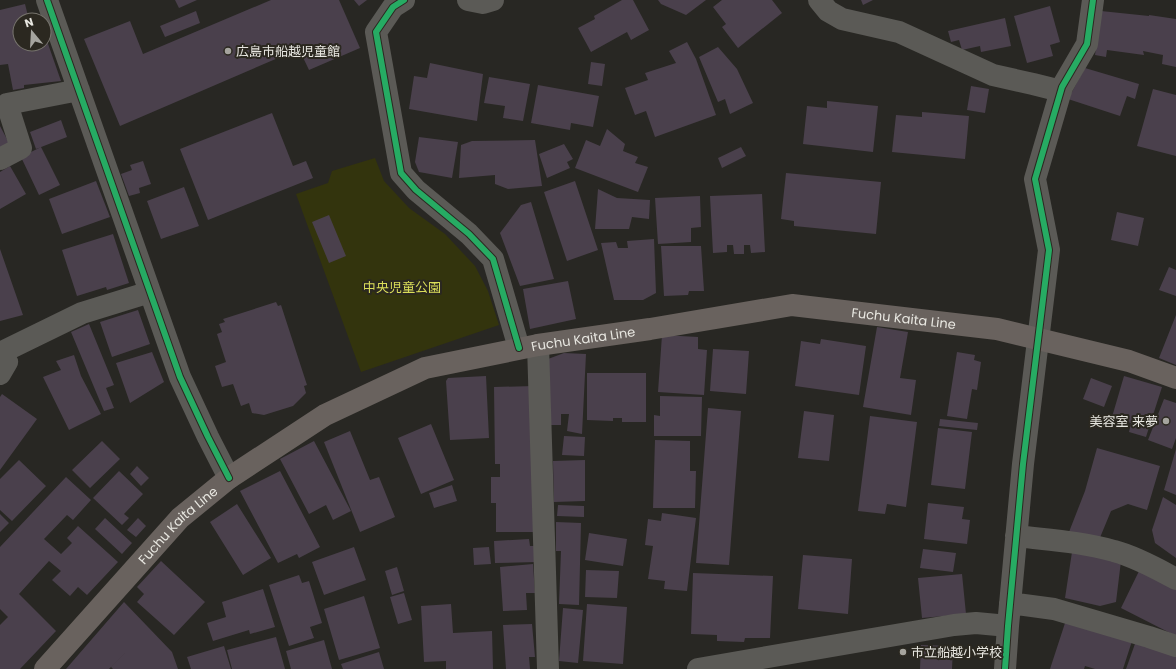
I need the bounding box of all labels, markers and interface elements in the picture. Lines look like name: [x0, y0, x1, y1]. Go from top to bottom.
north arrow: [12, 12, 52, 52]
text: N: [22, 14, 35, 31]
place label: 広島市船越児童館: [236, 42, 340, 61]
marker: 広島市船越児童館: [223, 46, 233, 56]
park label: 中央児童公園: [363, 278, 441, 297]
street label: Fuchu Kaita Line: [850, 303, 957, 334]
street label: Fuchu Kaita Line: [529, 322, 636, 356]
place label: 美容室 来夢: [1090, 412, 1158, 431]
marker: 美容室 来夢: [1161, 416, 1171, 426]
street label: Fuchu Kaita Line: [134, 482, 222, 569]
place label: 市立船越小学校: [911, 643, 1002, 662]
marker: 市立船越小学校: [898, 647, 908, 657]

